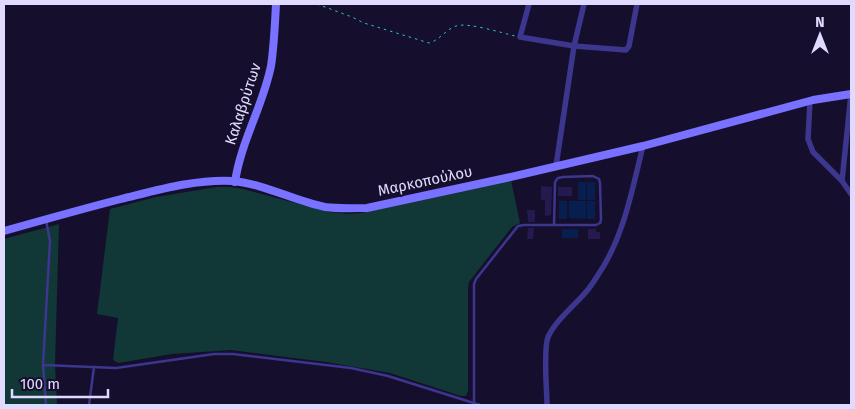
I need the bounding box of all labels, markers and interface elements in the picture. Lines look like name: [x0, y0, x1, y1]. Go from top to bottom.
north arrow: [795, 10, 845, 60]
text: N: [815, 14, 825, 31]
street label: Καλαβρύτων: [221, 60, 265, 147]
street label: Μαρκοπούλου: [376, 162, 474, 200]
scale bar: [12, 366, 109, 398]
text: 100 m: [20, 375, 60, 393]

